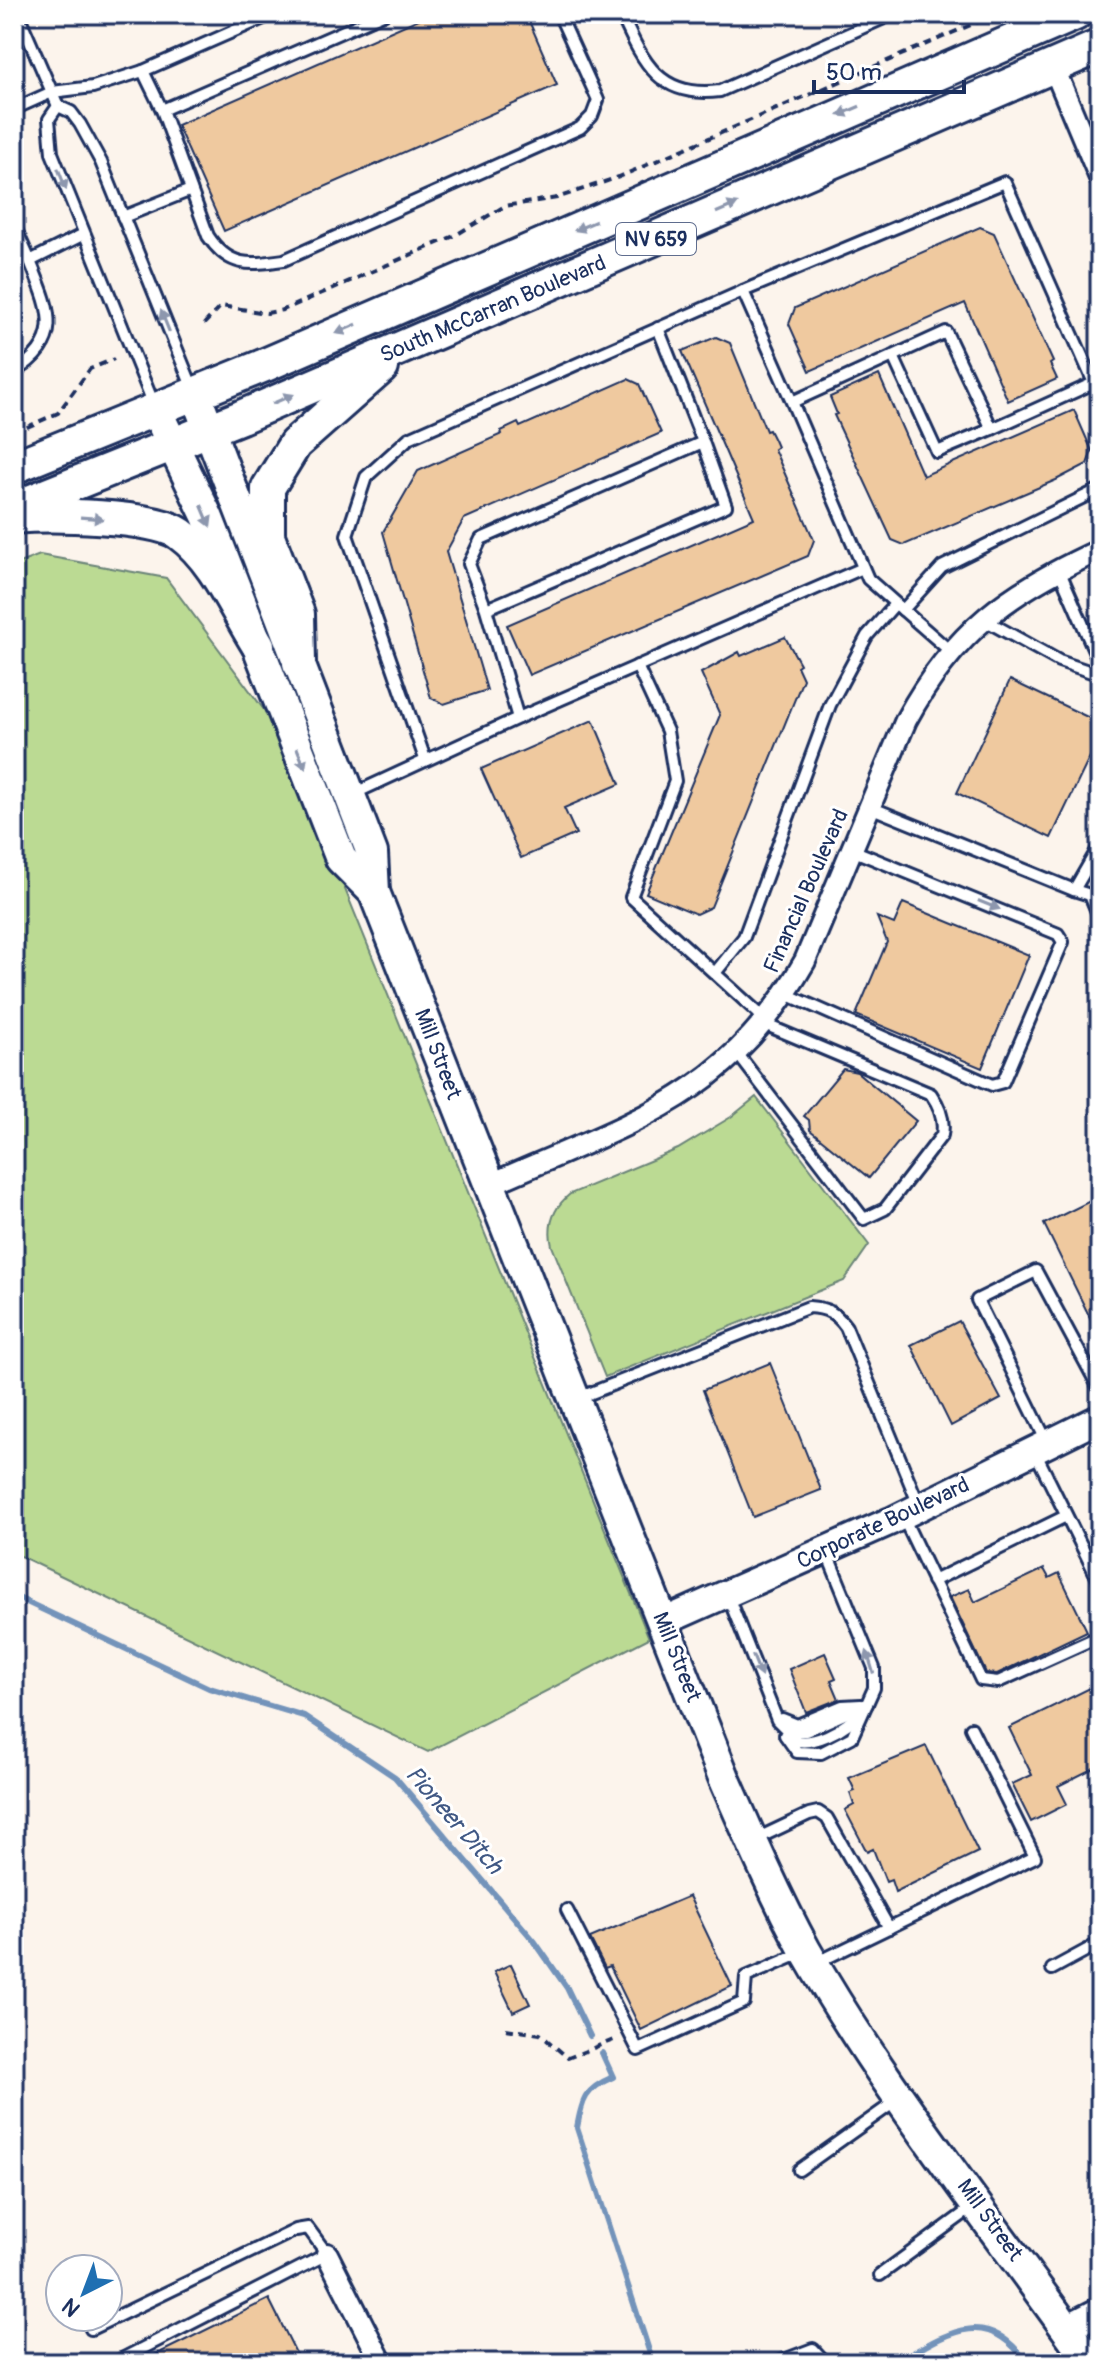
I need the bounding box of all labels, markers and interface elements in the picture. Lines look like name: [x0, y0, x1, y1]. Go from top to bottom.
scale bar: [814, 44, 964, 94]
text: 50 m: [826, 58, 882, 87]
one-way arrow: [837, 105, 861, 118]
one-way arrow: [55, 167, 68, 191]
one-way arrow: [716, 202, 739, 215]
one-way arrow: [573, 219, 597, 232]
road number: NV 659: [616, 223, 696, 255]
street label: South McCarran Boulevard: [376, 249, 610, 369]
one-way arrow: [159, 309, 172, 333]
one-way arrow: [334, 323, 358, 336]
one-way arrow: [271, 392, 294, 406]
one-way arrow: [200, 504, 213, 528]
one-way arrow: [80, 512, 105, 525]
one-way arrow: [295, 746, 308, 770]
street label: Financial Boulevard: [757, 805, 855, 977]
one-way arrow: [977, 899, 1001, 912]
street label: Mill Street: [408, 1005, 468, 1103]
street label: Corporate Boulevard: [792, 1471, 974, 1575]
street label: Mill Street: [646, 1608, 708, 1706]
one-way arrow: [863, 1650, 876, 1674]
one-way arrow: [750, 1654, 763, 1678]
water label: Pioneer Ditch: [399, 1760, 510, 1881]
street label: Mill Street: [951, 2173, 1029, 2267]
north arrow: [44, 2253, 124, 2333]
text: N: [56, 2292, 86, 2323]

